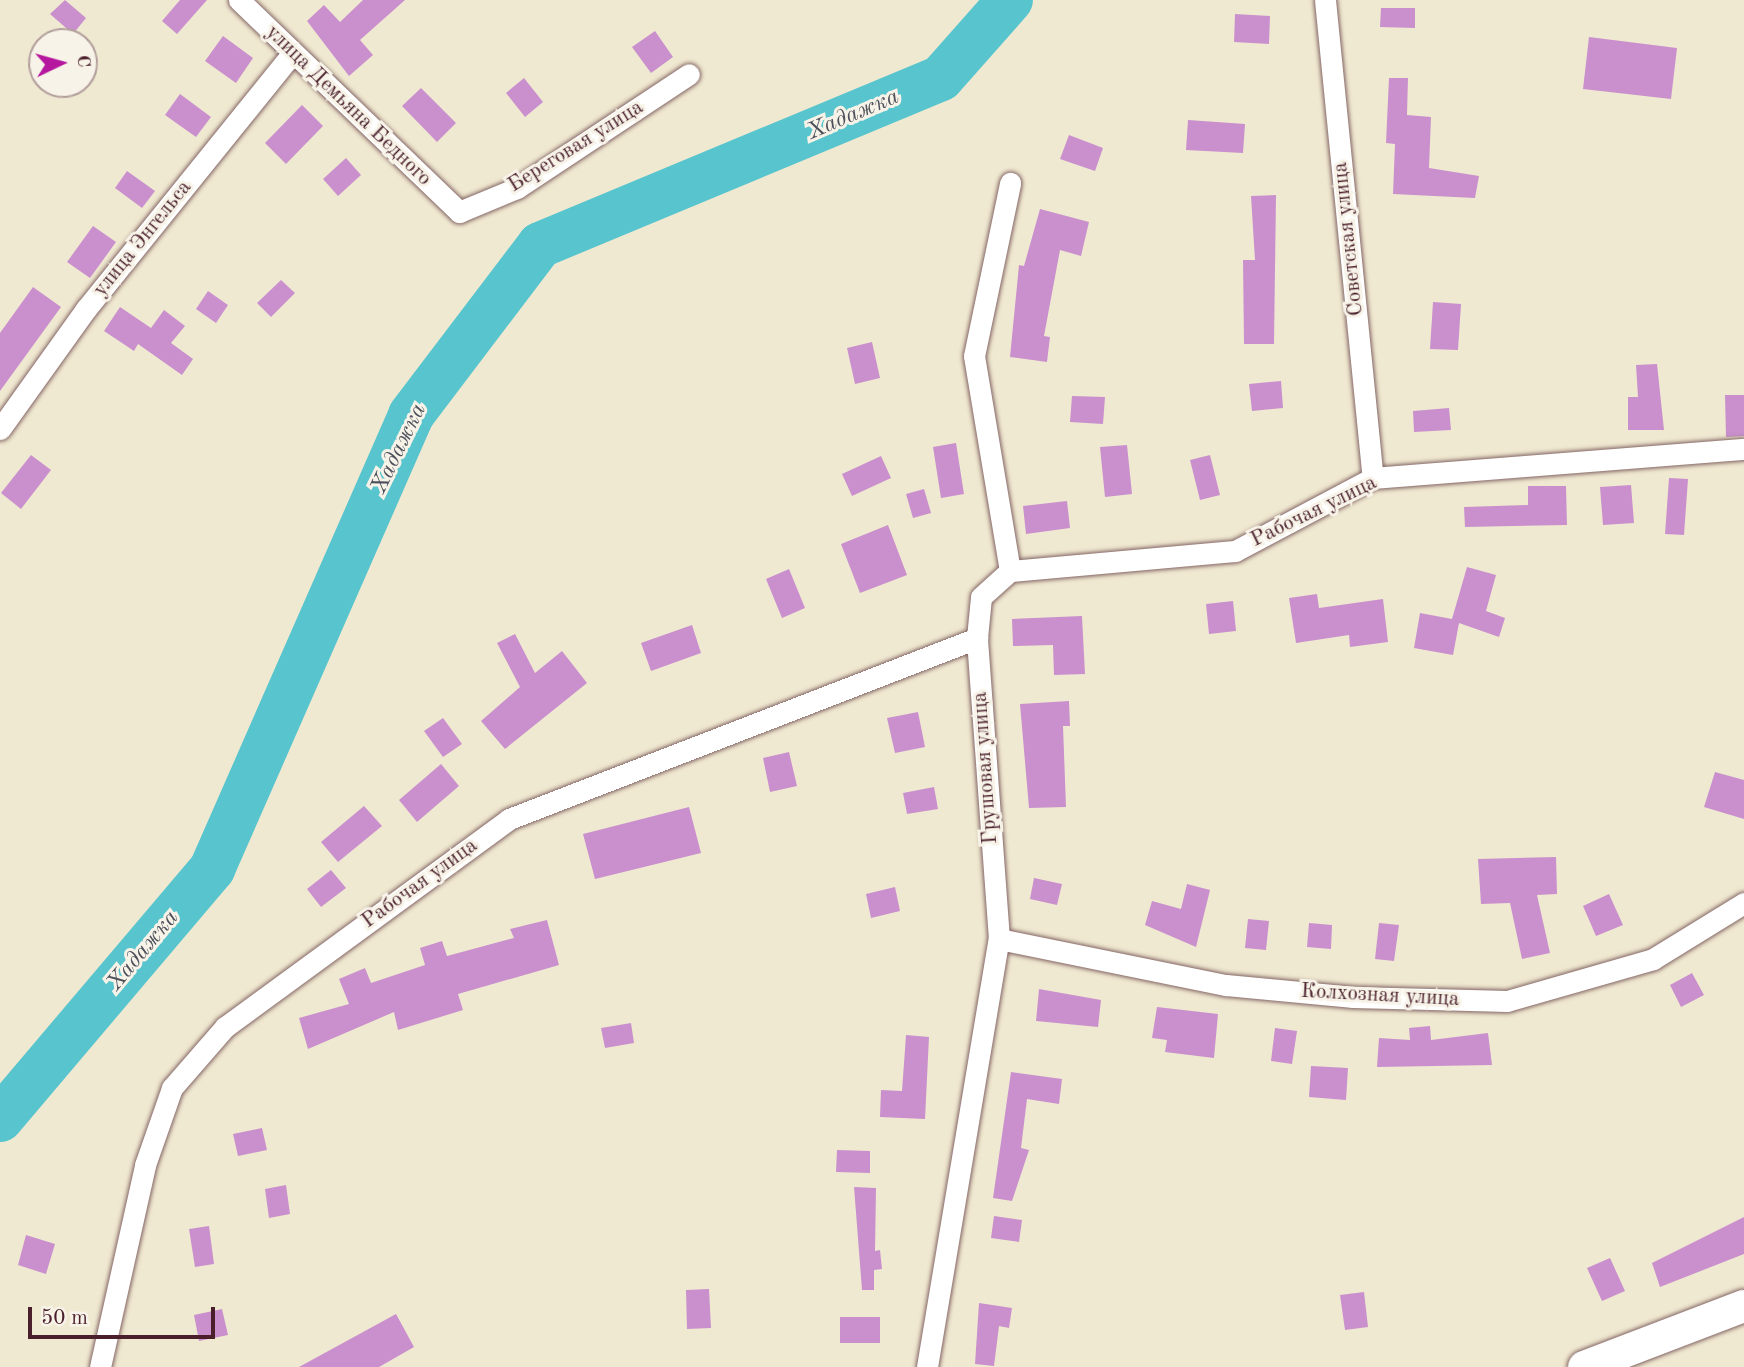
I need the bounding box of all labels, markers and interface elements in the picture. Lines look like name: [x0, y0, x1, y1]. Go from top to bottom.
street label: улица Демьяна Бедного: [260, 20, 436, 192]
north arrow: [28, 28, 98, 98]
text: С: [72, 54, 92, 68]
water label: Хадажка: [803, 83, 903, 147]
street label: Береговая улица: [504, 95, 648, 199]
street label: Советская улица: [1328, 161, 1370, 317]
street label: улица Энгельса: [88, 176, 198, 302]
water label: Хадажка: [365, 399, 433, 499]
street label: Рабочая улица: [1247, 471, 1381, 553]
street label: Грушовая улица: [968, 691, 1004, 845]
street label: Рабочая улица: [357, 834, 483, 934]
water label: Хадажка: [101, 905, 185, 997]
street label: Колхозная улица: [1300, 979, 1460, 1013]
scale bar: [32, 1294, 219, 1338]
text: 50 m: [41, 1308, 88, 1329]

